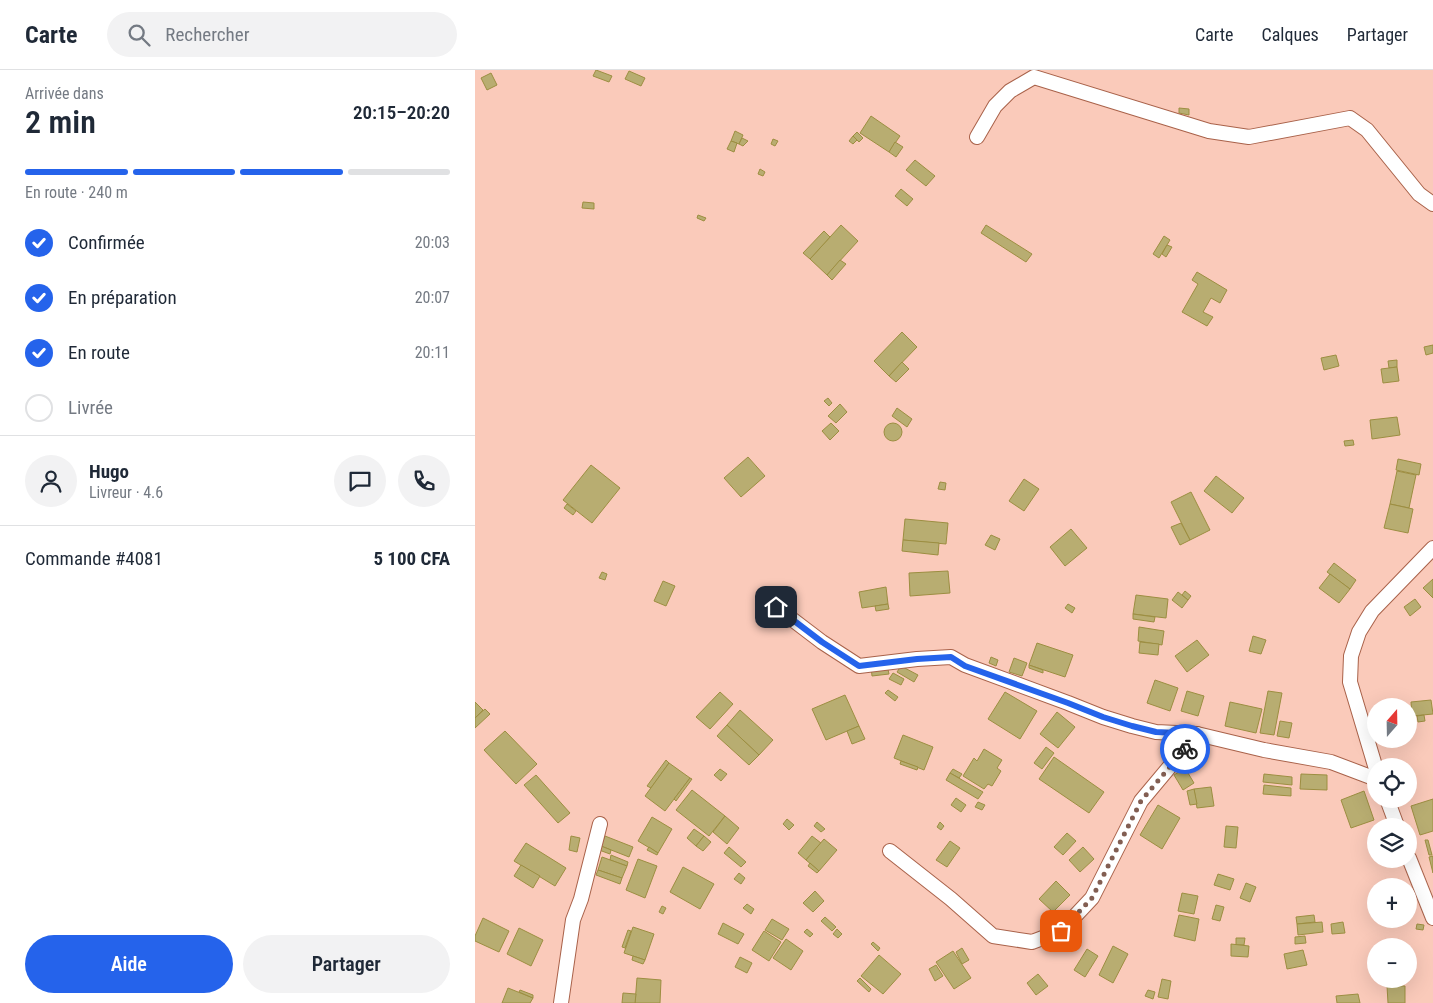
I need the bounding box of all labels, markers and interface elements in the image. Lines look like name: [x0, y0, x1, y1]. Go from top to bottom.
search box: [107, 12, 457, 57]
text: Carte: [25, 21, 77, 49]
icon: search: [125, 21, 153, 49]
text: Rechercher: [165, 23, 249, 46]
text: Carte: [1195, 24, 1234, 45]
text: Calques: [1262, 24, 1319, 45]
text: Partager: [1347, 24, 1408, 45]
text: Arrivée dans: [25, 84, 104, 103]
text: 20:15–20:20: [353, 101, 450, 124]
text: 2 min: [25, 103, 96, 141]
text: En route · 240 m: [25, 183, 128, 202]
icon: check: [25, 229, 53, 257]
text: Confirmée: [68, 231, 145, 254]
text: 20:03: [415, 233, 450, 252]
icon: check: [25, 284, 53, 312]
text: En préparation: [68, 286, 177, 309]
text: 20:07: [415, 288, 450, 307]
icon: check: [25, 339, 53, 367]
text: En route: [68, 341, 130, 364]
text: 20:11: [415, 343, 450, 362]
text: Livrée: [68, 396, 113, 419]
button: person: [25, 455, 77, 507]
button: chat: [334, 455, 386, 507]
button: phone: [398, 455, 450, 507]
text: Hugo: [89, 460, 129, 483]
text: Livreur · 4.6: [89, 483, 163, 502]
text: Commande #4081: [25, 547, 163, 570]
text: 5 100 CFA: [373, 547, 450, 570]
pin: [755, 586, 797, 628]
icon: home: [762, 593, 790, 621]
north arrow: [1367, 698, 1417, 748]
map controls: [1367, 698, 1417, 988]
courier: [1160, 724, 1210, 774]
icon: bike: [1171, 735, 1199, 763]
button: locate: [1367, 758, 1417, 808]
button: layers: [1367, 818, 1417, 868]
button: +: [1367, 878, 1417, 928]
pin: [1040, 910, 1082, 952]
icon: bag: [1047, 917, 1075, 945]
button: Aide: [25, 935, 233, 993]
button: Partager: [243, 935, 450, 993]
button: −: [1367, 938, 1417, 988]

